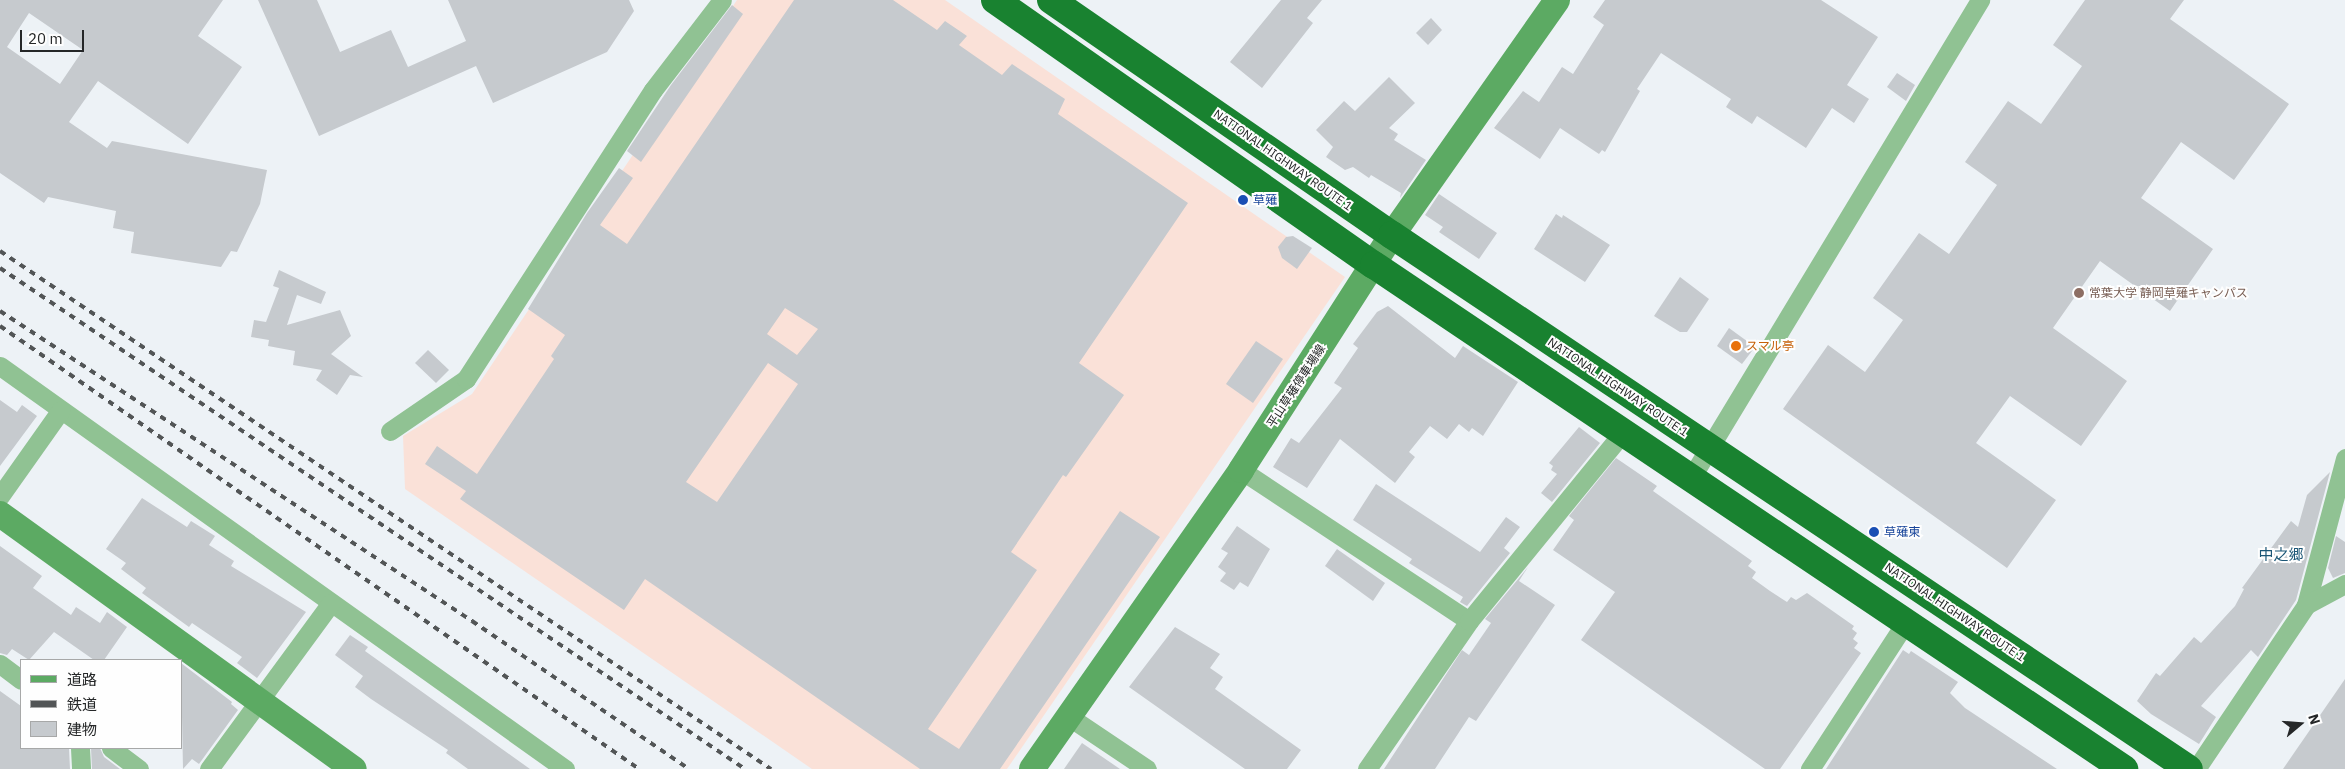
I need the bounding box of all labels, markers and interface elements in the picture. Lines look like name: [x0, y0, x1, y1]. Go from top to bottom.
scale bar: [22, 20, 86, 52]
text: 20 m: [28, 29, 63, 48]
street label: NATIONAL HIGHWAY ROUTE 1: [1211, 106, 1355, 214]
place label: 草薙: [1253, 193, 1277, 207]
marker: 草薙: [1237, 194, 1249, 206]
place label: 常葉大学 静岡草薙キャンパス: [2089, 286, 2248, 300]
marker: 常葉大学 静岡草薙キャンパス: [2073, 287, 2085, 299]
street label: NATIONAL HIGHWAY ROUTE 1: [1545, 335, 1691, 439]
place label: スマル亭: [1746, 339, 1794, 353]
marker: スマル亭: [1730, 340, 1742, 352]
street label: 平山草薙停車場線: [1264, 342, 1328, 430]
place label: 草薙東: [1884, 525, 1920, 539]
marker: 草薙東: [1868, 526, 1880, 538]
district label: 中之郷: [2259, 546, 2303, 564]
street label: NATIONAL HIGHWAY ROUTE 1: [1882, 560, 2028, 664]
legend: [20, 659, 182, 749]
text: 道路: [67, 670, 97, 689]
text: 鉄道: [67, 695, 97, 714]
north arrow: [2275, 699, 2325, 749]
text: N: [2304, 712, 2324, 727]
text: 建物: [67, 720, 97, 739]

